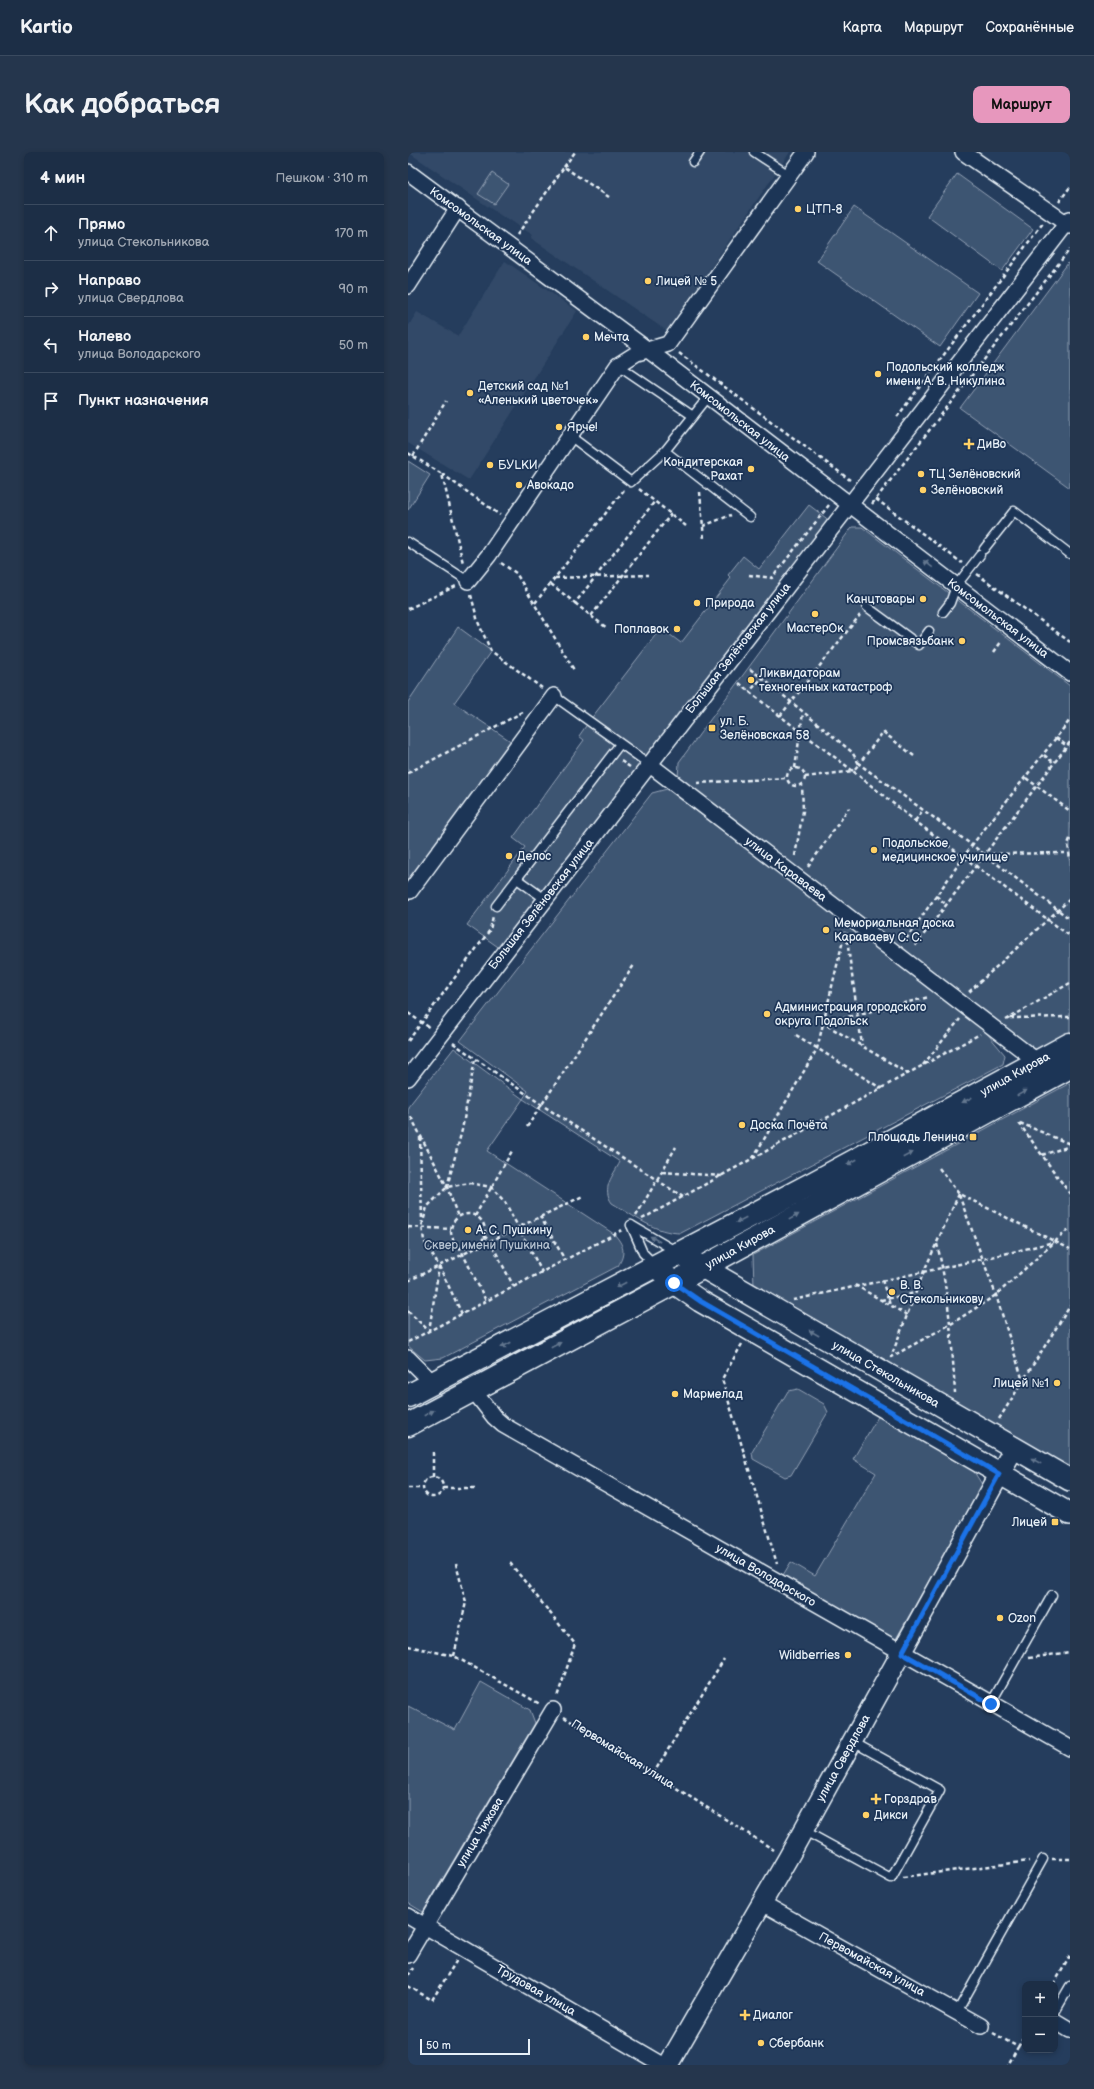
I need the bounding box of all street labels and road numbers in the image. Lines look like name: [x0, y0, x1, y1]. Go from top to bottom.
street label: Комсомольская улица: [426, 184, 535, 269]
street label: Комсомольская улица: [687, 378, 793, 465]
street label: Комсомольская улица: [944, 575, 1051, 661]
street label: Большая Зелёновская улица: [683, 580, 794, 717]
street label: улица Караваева: [742, 834, 830, 905]
street label: Большая Зелёновская улица: [486, 836, 597, 973]
street label: улица Кирова: [978, 1049, 1053, 1100]
street label: улица Кирова: [703, 1222, 778, 1273]
street label: улица Стекольникова: [830, 1338, 942, 1411]
street label: улица Володарского: [713, 1541, 818, 1610]
street label: улица Свердлова: [813, 1712, 874, 1805]
street label: Первомайская улица: [568, 1717, 677, 1792]
street label: улица Чижова: [454, 1795, 507, 1870]
street label: Первомайская улица: [816, 1929, 927, 2000]
street label: Трудовая улица: [493, 1962, 578, 2019]

